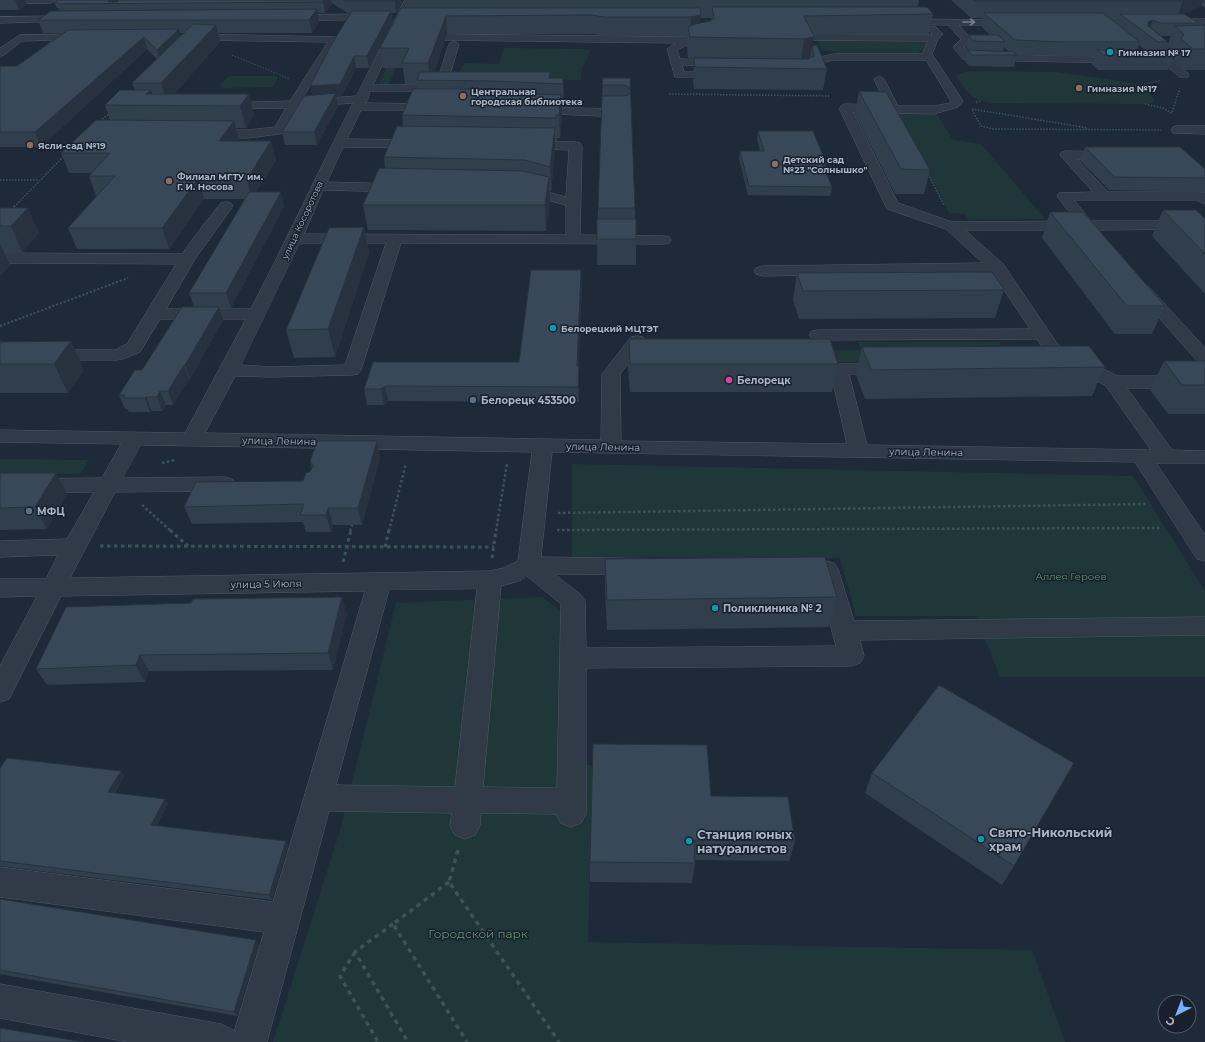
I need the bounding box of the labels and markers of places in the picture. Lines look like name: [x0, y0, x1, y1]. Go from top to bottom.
marker: Гимназия № 17: [1105, 47, 1115, 57]
place label: Гимназия № 17: [1118, 47, 1191, 58]
marker: Гимназия №17: [1074, 83, 1084, 93]
place label: Гимназия №17: [1087, 83, 1158, 94]
place label: Центральная городская библиотека: [471, 86, 582, 107]
marker: Центральная городская библиотека: [458, 91, 468, 101]
marker: Ясли-сад №19: [25, 140, 35, 150]
place label: Ясли-сад №19: [38, 140, 106, 151]
place label: Детский сад №23 "Солнышко": [783, 154, 867, 175]
marker: Детский сад №23 "Солнышко": [770, 159, 780, 169]
place label: Филиал МГТУ им. Г. И. Носова: [177, 171, 264, 192]
marker: Филиал МГТУ им. Г. И. Носова: [164, 176, 174, 186]
marker: Белорецкий МЦТЭТ: [548, 323, 558, 333]
place label: Белорецкий МЦТЭТ: [561, 323, 659, 334]
place label: Белорецк: [737, 374, 791, 387]
marker: Белорецк: [724, 375, 734, 385]
place label: Белорецк 453500: [481, 394, 576, 407]
marker: Белорецк 453500: [468, 395, 478, 405]
place label: МФЦ: [37, 505, 65, 518]
marker: МФЦ: [24, 506, 34, 516]
place label: Поликлиника № 2: [723, 602, 822, 615]
marker: Поликлиника № 2: [710, 603, 720, 613]
place label: Свято-Никольский храм: [989, 825, 1112, 854]
place label: Станция юных натуралистов: [697, 827, 793, 856]
marker: Свято-Никольский храм: [976, 834, 986, 844]
marker: Станция юных натуралистов: [684, 836, 694, 846]

